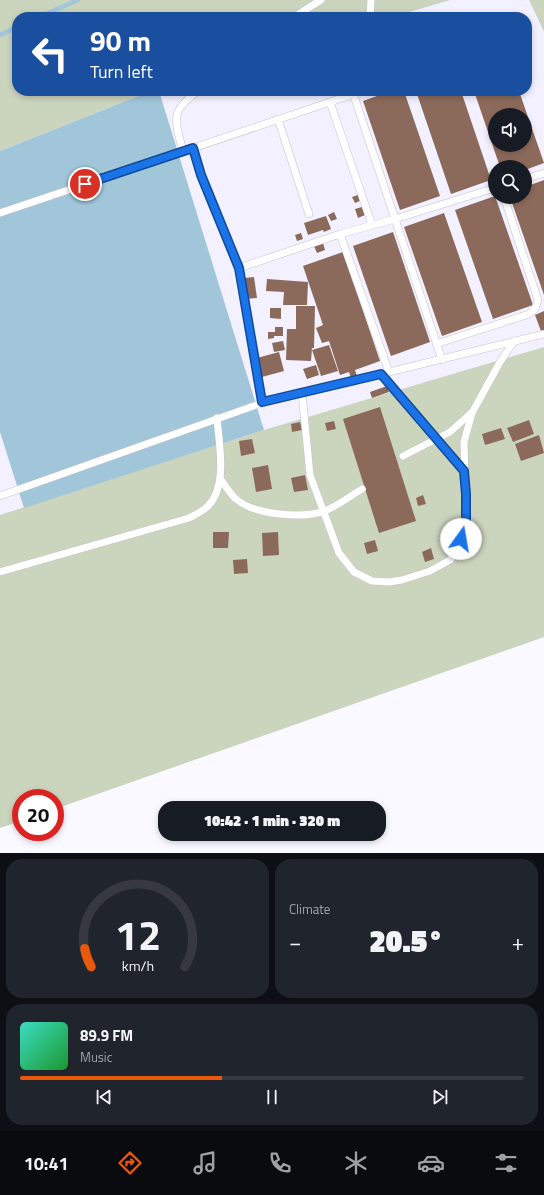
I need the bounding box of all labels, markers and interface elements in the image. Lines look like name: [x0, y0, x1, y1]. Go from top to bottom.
text: 90 m: [90, 19, 151, 62]
icon: left: [24, 28, 76, 80]
text: Turn left: [90, 58, 153, 85]
map controls: [488, 108, 532, 204]
button: sound: [488, 108, 532, 152]
button: search: [488, 160, 532, 204]
pin: [68, 167, 102, 201]
icon: arrive: [74, 173, 96, 195]
position arrow: [440, 518, 482, 560]
speed limit sign: 20: [12, 789, 64, 841]
text: 10:42 · 1 min · 320 m: [204, 809, 340, 832]
text: Climate: [289, 899, 330, 919]
text: 12: [114, 902, 161, 965]
text: 20.5°: [369, 918, 444, 964]
text: −: [289, 925, 301, 959]
text: +: [512, 925, 524, 959]
text: km/h: [121, 954, 154, 976]
text: 89.9 FM: [80, 1024, 133, 1047]
text: Music: [80, 1047, 112, 1067]
icon: previous: [93, 1086, 115, 1108]
icon: pause: [261, 1086, 283, 1108]
icon: next: [429, 1086, 451, 1108]
icon: directions: [116, 1149, 144, 1177]
icon: music: [191, 1149, 219, 1177]
icon: phone: [266, 1149, 294, 1177]
icon: climate: [342, 1149, 370, 1177]
icon: car: [417, 1149, 445, 1177]
icon: filters: [492, 1149, 520, 1177]
text: 10:41: [24, 1150, 69, 1177]

